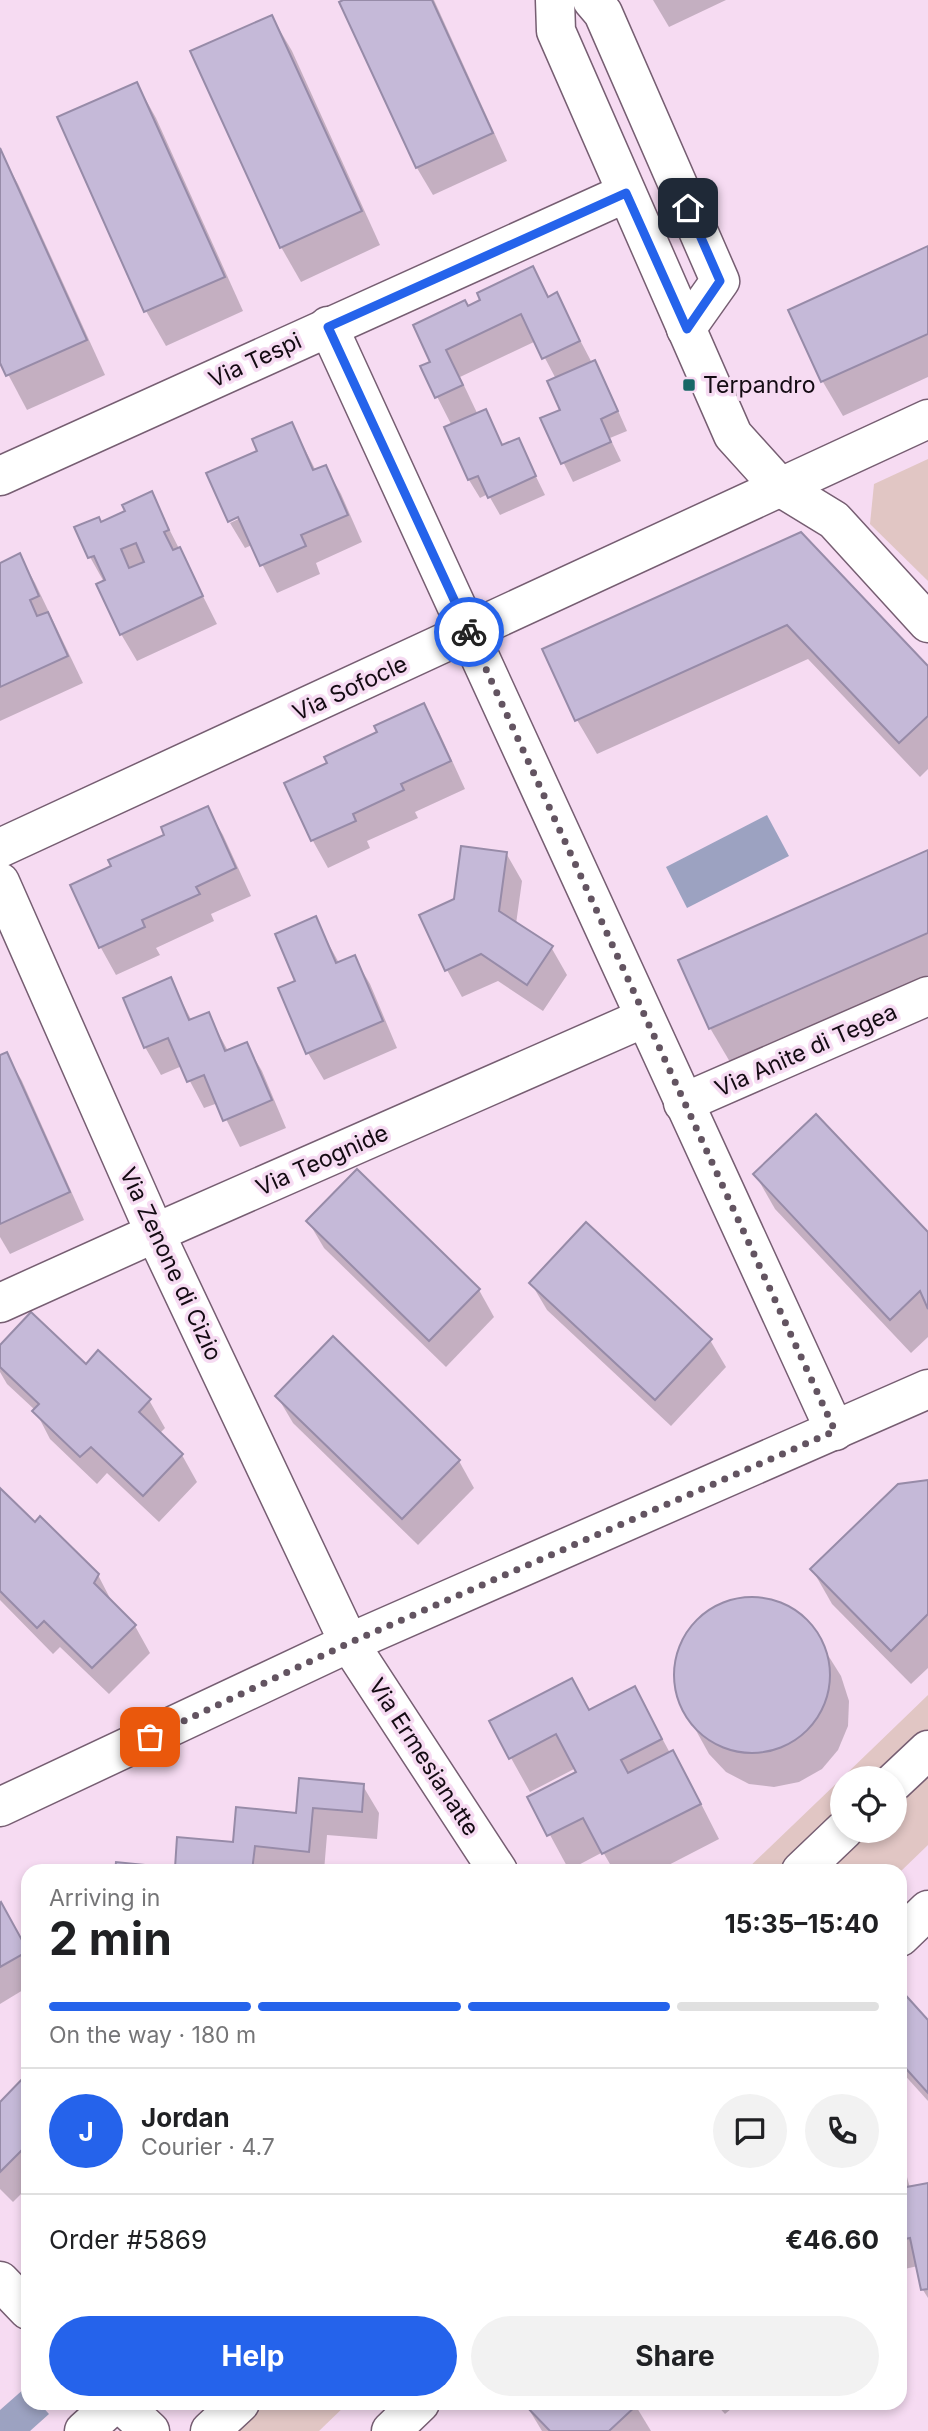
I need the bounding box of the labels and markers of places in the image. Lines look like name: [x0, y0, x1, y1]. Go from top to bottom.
pin: [658, 178, 718, 238]
place label: Terpandro: [703, 371, 815, 399]
marker: Terpandro: [681, 377, 697, 393]
pin: [120, 1707, 180, 1767]

